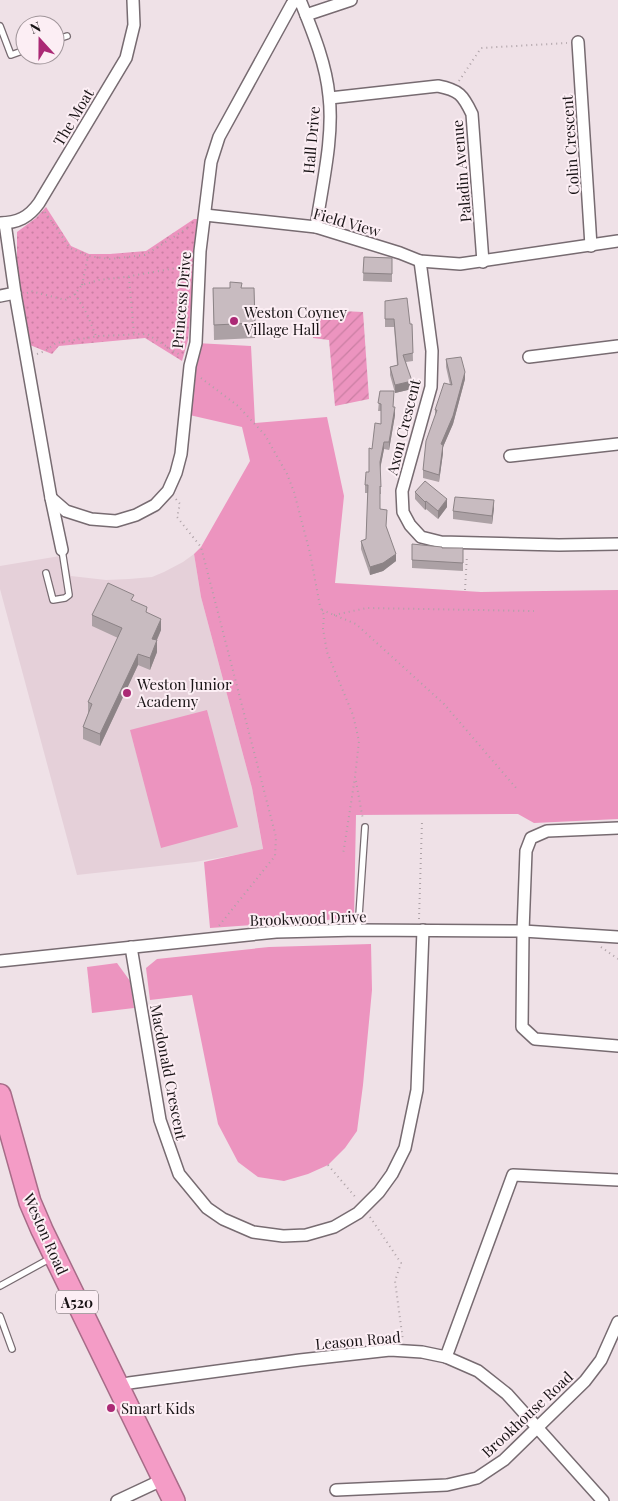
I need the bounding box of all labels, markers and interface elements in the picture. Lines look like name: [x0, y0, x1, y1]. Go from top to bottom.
north arrow: [15, 15, 65, 65]
text: N: [27, 17, 43, 38]
street label: The Moat: [48, 84, 98, 149]
street label: Colin Crescent: [556, 94, 583, 196]
street label: Hall Drive: [298, 105, 324, 175]
street label: Paladin Avenue: [447, 119, 475, 223]
street label: Field View: [311, 203, 383, 241]
street label: Princess Drive: [167, 251, 195, 349]
place label: Weston Coyney Village Hall: [243, 302, 347, 339]
marker: Weston Coyney Village Hall: [228, 315, 240, 327]
street label: Axon Crescent: [381, 376, 425, 478]
place label: Weston Junior Academy: [136, 674, 232, 711]
marker: Weston Junior Academy: [121, 687, 133, 699]
street label: Brookwood Drive: [249, 906, 367, 930]
street label: Macdonald Crescent: [146, 1002, 192, 1142]
street label: Weston Road: [19, 1189, 73, 1278]
road number: A520: [56, 1290, 98, 1314]
street label: Leason Road: [314, 1326, 402, 1354]
street label: Brookhouse Road: [477, 1366, 577, 1461]
place label: Smart Kids: [121, 1398, 195, 1418]
marker: Smart Kids: [105, 1402, 117, 1414]

